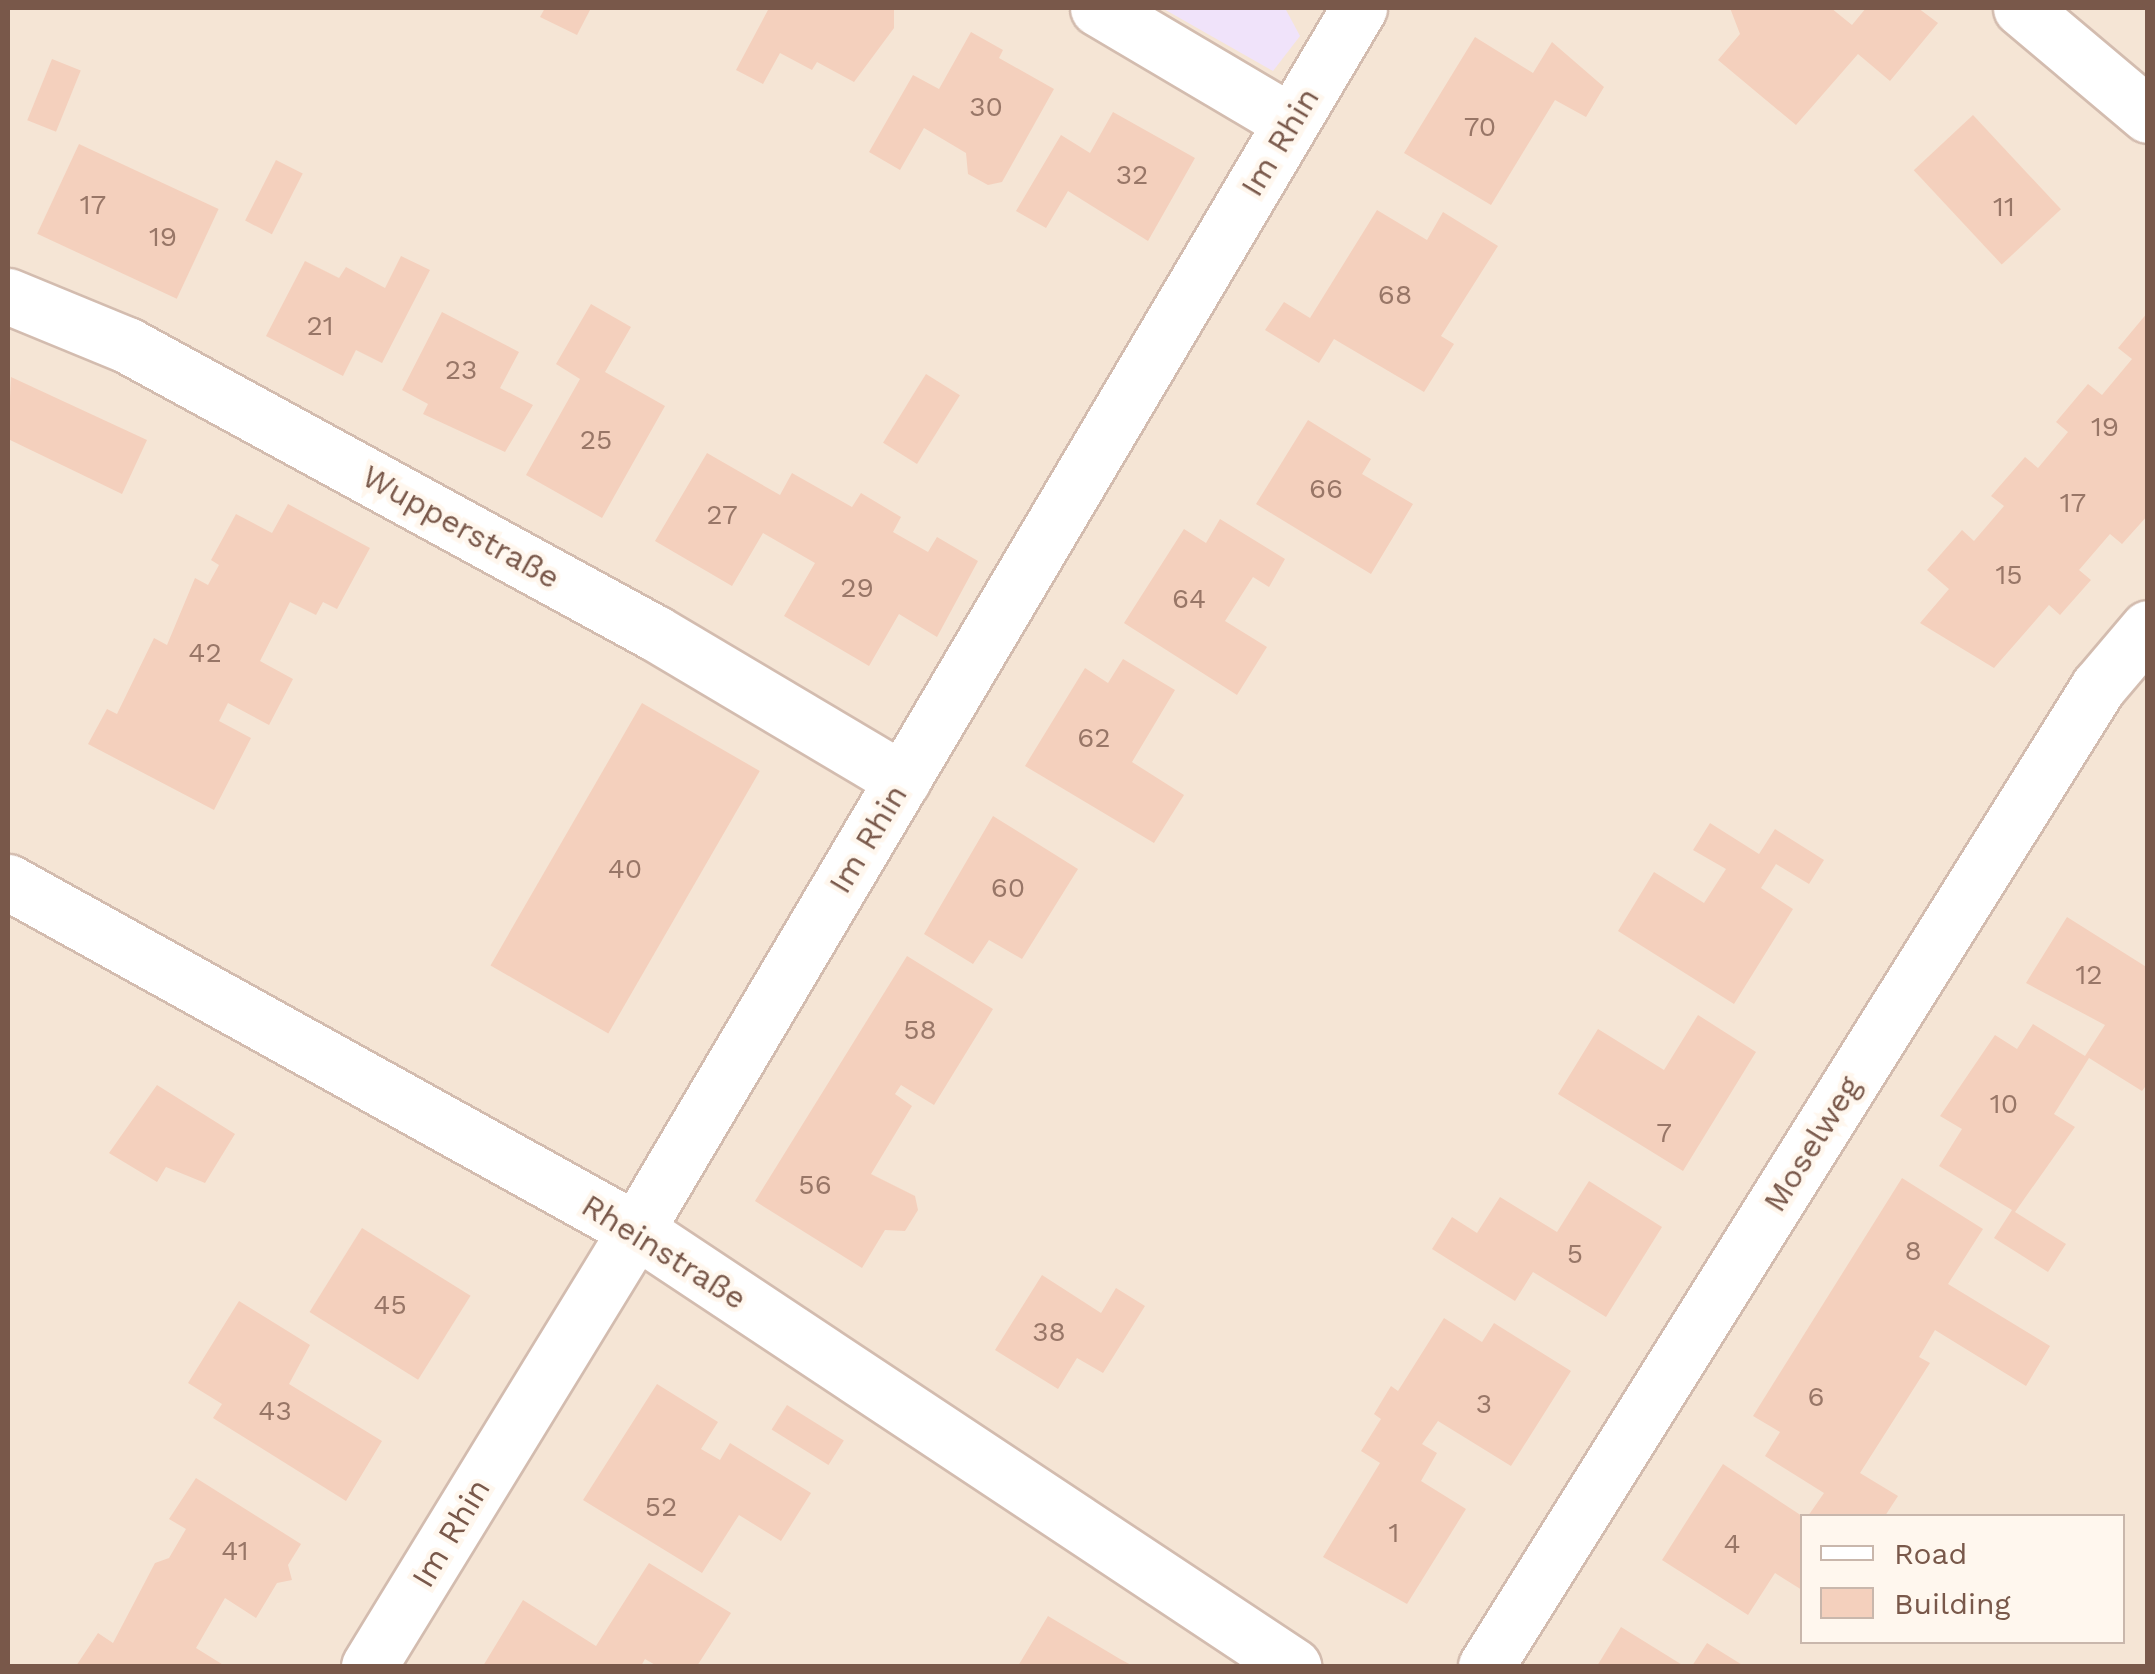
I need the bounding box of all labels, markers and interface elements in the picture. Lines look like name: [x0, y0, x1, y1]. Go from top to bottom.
street label: Im Rhin: [1233, 81, 1327, 203]
house number: 30: [969, 90, 1003, 124]
house number: 70: [1464, 110, 1496, 144]
house number: 32: [1116, 158, 1148, 192]
house number: 17: [80, 188, 106, 222]
house number: 11: [1993, 190, 2015, 224]
house number: 19: [149, 220, 177, 254]
house number: 68: [1378, 278, 1412, 312]
house number: 21: [306, 309, 334, 343]
house number: 23: [445, 353, 477, 387]
house number: 19: [2091, 410, 2119, 444]
house number: 25: [580, 423, 612, 457]
street label: Wupperstraße: [355, 457, 567, 597]
house number: 66: [1309, 472, 1343, 506]
house number: 17: [2060, 486, 2086, 520]
house number: 27: [706, 498, 738, 532]
house number: 15: [1995, 558, 2023, 592]
house number: 29: [840, 571, 874, 605]
house number: 64: [1172, 582, 1206, 616]
house number: 42: [188, 636, 222, 670]
house number: 62: [1077, 721, 1111, 755]
street label: Im Rhin: [821, 778, 915, 900]
house number: 40: [608, 852, 642, 886]
house number: 60: [991, 871, 1025, 905]
house number: 12: [2075, 958, 2103, 992]
house number: 58: [903, 1013, 937, 1047]
street label: Moselweg: [1755, 1069, 1869, 1219]
house number: 10: [1990, 1087, 2018, 1121]
house number: 7: [1656, 1116, 1672, 1150]
house number: 56: [798, 1168, 832, 1202]
street label: Rheinstraße: [575, 1186, 753, 1318]
house number: 8: [1904, 1234, 1922, 1268]
house number: 5: [1567, 1237, 1583, 1271]
house number: 45: [373, 1288, 407, 1322]
house number: 38: [1032, 1315, 1066, 1349]
house number: 6: [1807, 1380, 1825, 1414]
house number: 3: [1476, 1387, 1492, 1421]
house number: 43: [258, 1394, 292, 1428]
street label: Im Rhin: [404, 1472, 498, 1594]
house number: 52: [645, 1490, 677, 1524]
legend: [1800, 1514, 2125, 1644]
house number: 1: [1389, 1516, 1399, 1550]
house number: 4: [1723, 1527, 1741, 1561]
house number: 41: [221, 1534, 249, 1568]
text: Road: [1894, 1536, 1967, 1571]
text: Building: [1894, 1586, 2011, 1621]

